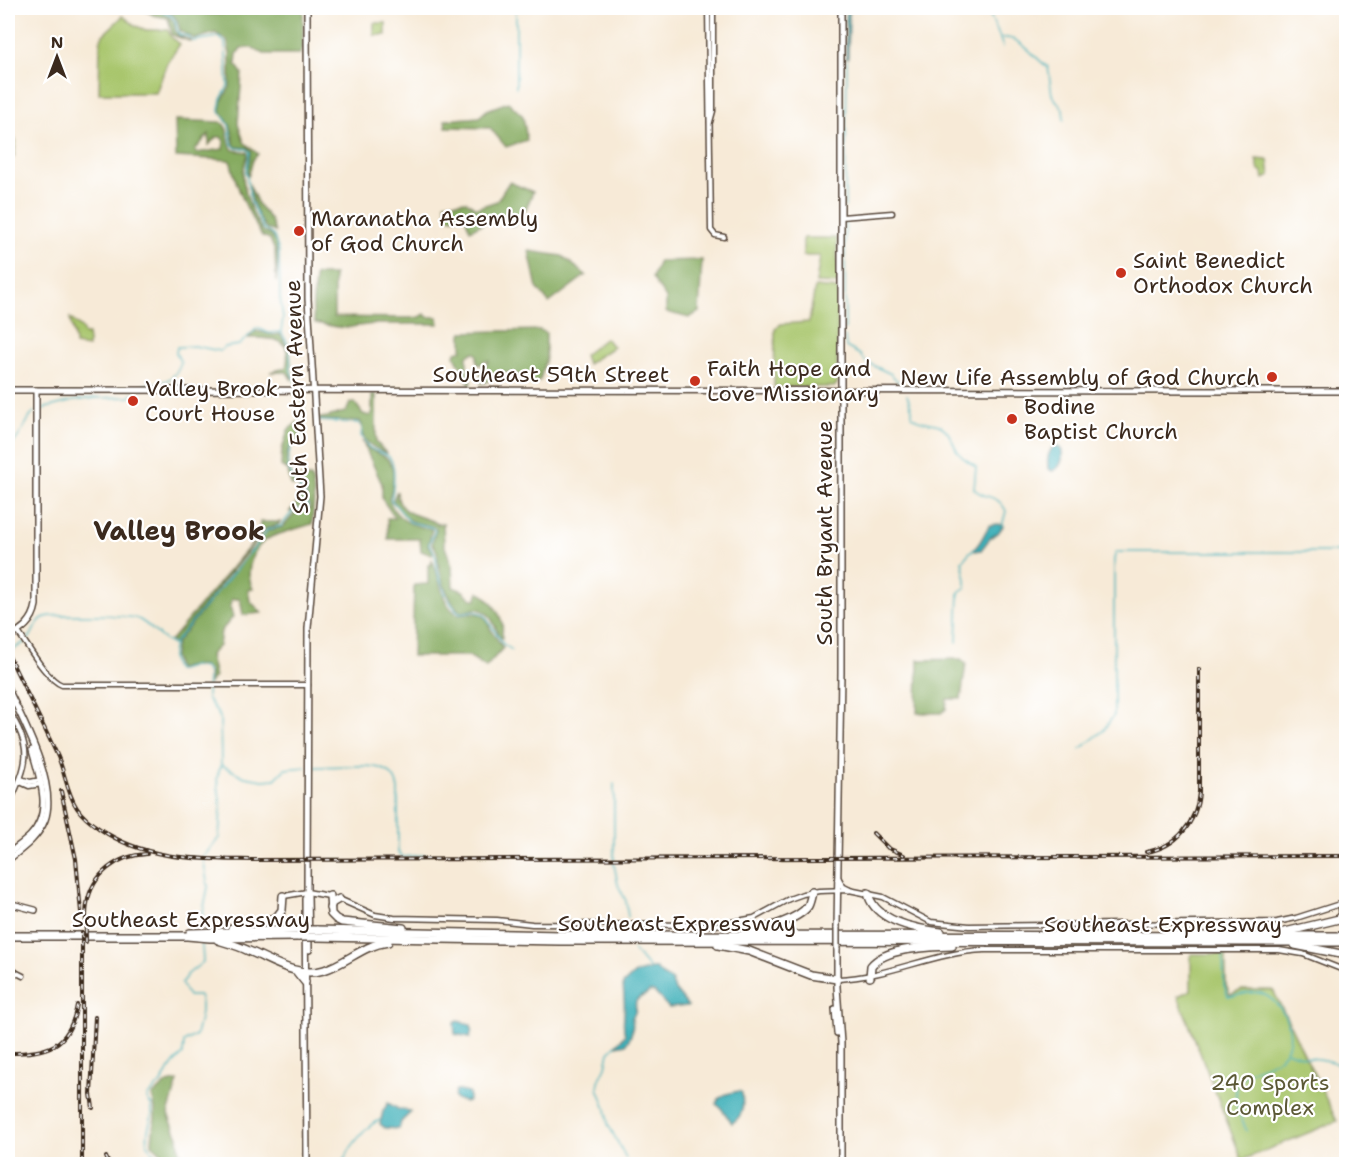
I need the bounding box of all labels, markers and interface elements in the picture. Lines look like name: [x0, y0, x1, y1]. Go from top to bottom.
north arrow: [27, 27, 87, 87]
text: N: [51, 32, 63, 53]
place label: Maranatha Assembly of God Church: [311, 204, 538, 258]
marker: Maranatha Assembly of God Church: [292, 224, 306, 238]
place label: Saint Benedict Orthodox Church: [1133, 246, 1313, 300]
marker: Saint Benedict Orthodox Church: [1114, 266, 1128, 280]
street label: South Eastern Avenue: [278, 279, 315, 515]
place label: Faith Hope and Love Missionary: [707, 354, 879, 408]
street label: Southeast 59th Street: [433, 360, 669, 389]
place label: New Life Assembly of God Church: [900, 363, 1260, 392]
marker: New Life Assembly of God Church: [1265, 370, 1279, 384]
place label: Valley Brook Court House: [145, 374, 278, 428]
marker: Faith Hope and Love Missionary: [688, 374, 702, 388]
place label: Bodine Baptist Church: [1024, 392, 1178, 446]
marker: Valley Brook Court House: [126, 394, 140, 408]
marker: Bodine Baptist Church: [1005, 412, 1019, 426]
street label: South Bryant Avenue: [810, 420, 839, 646]
district label: Valley Brook: [93, 513, 265, 548]
street label: Southeast Expressway: [72, 905, 310, 934]
street label: Southeast Expressway: [558, 909, 796, 938]
street label: Southeast Expressway: [1044, 910, 1282, 939]
park label: 240 Sports Complex: [1210, 1068, 1330, 1122]

